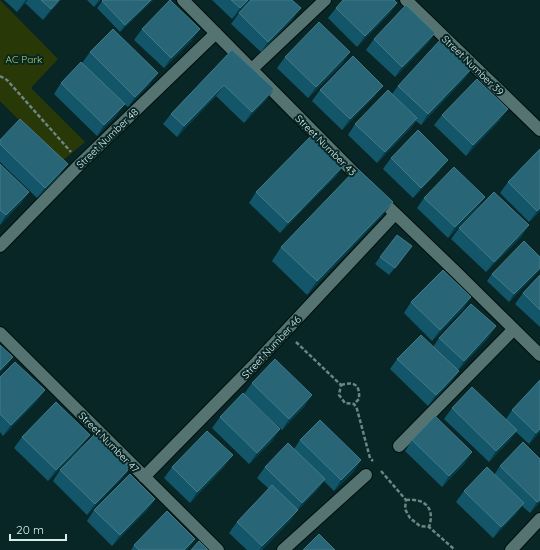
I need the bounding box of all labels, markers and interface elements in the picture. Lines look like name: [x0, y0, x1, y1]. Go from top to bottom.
street label: Street Number 39: [439, 32, 507, 99]
park label: AC Park: [6, 53, 42, 66]
street label: Street Number 48: [74, 106, 141, 171]
street label: Street Number 43: [292, 112, 359, 179]
street label: Street Number 46: [239, 313, 304, 381]
street label: Street Number 47: [76, 409, 142, 475]
scale bar: [10, 516, 66, 542]
text: 20 m: [16, 522, 44, 537]

